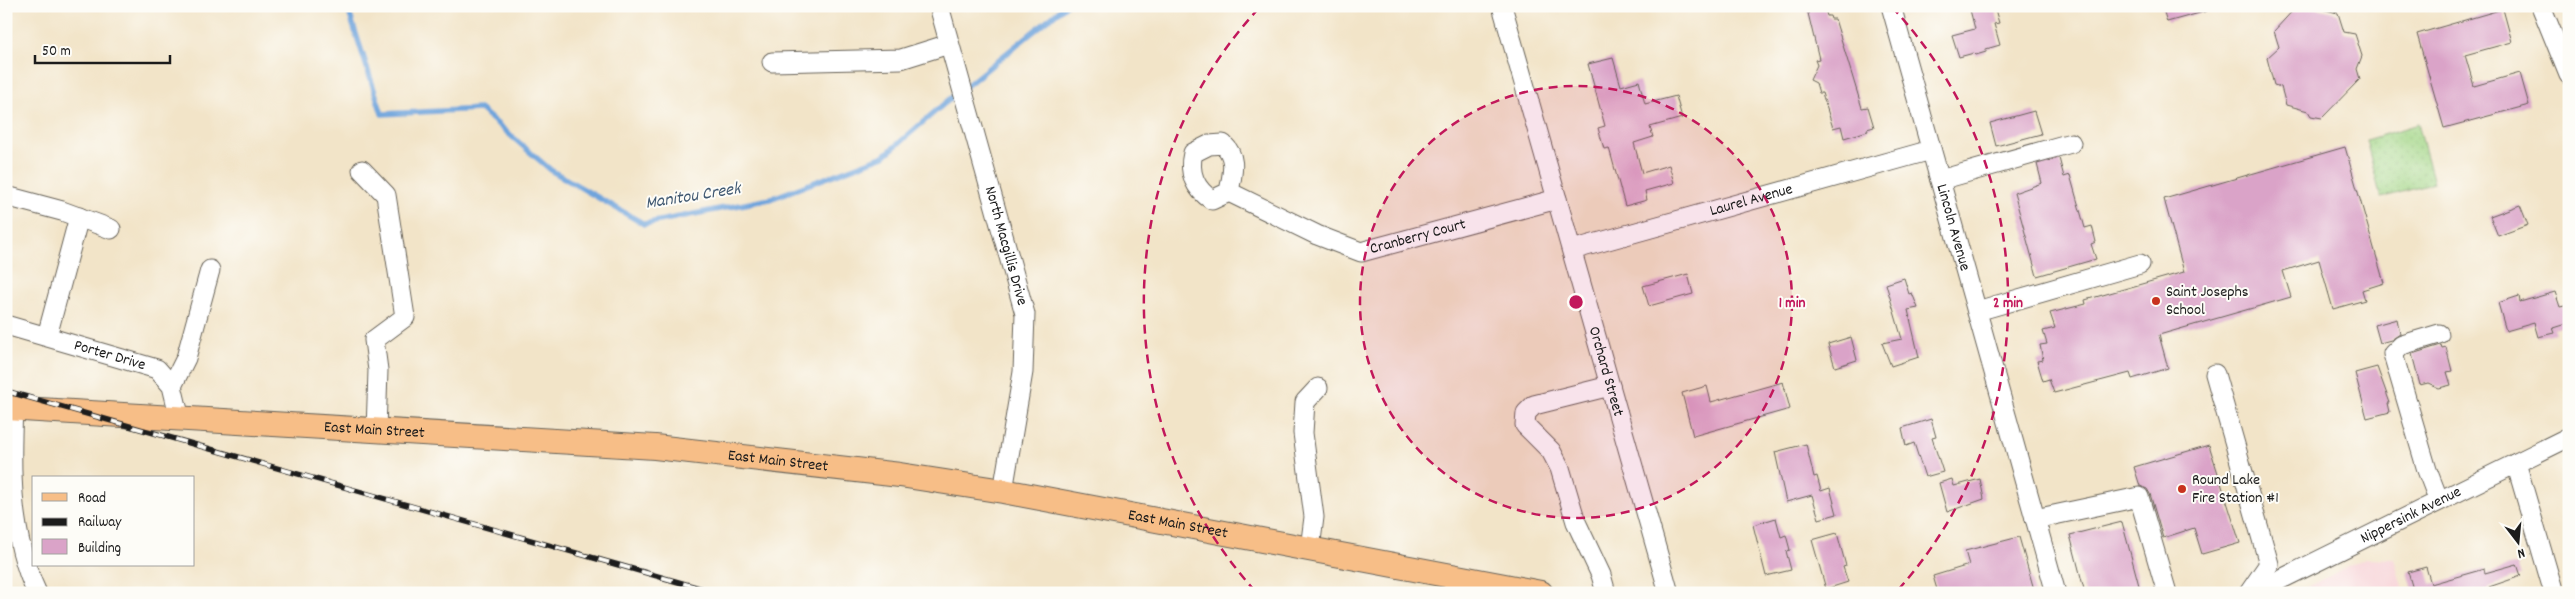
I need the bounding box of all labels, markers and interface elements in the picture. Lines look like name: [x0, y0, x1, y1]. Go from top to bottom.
scale bar: [35, 32, 170, 64]
text: 50 m: [42, 41, 71, 63]
water label: Manitou Creek: [644, 177, 744, 217]
street label: Laurel Avenue: [1707, 178, 1795, 223]
street label: Lincoln Avenue: [1930, 181, 1976, 273]
street label: North Macgillis Drive: [978, 183, 1034, 308]
street label: Cranberry Court: [1367, 213, 1469, 261]
place label: Saint Josephs School: [2166, 281, 2249, 322]
centre of rings: [1567, 293, 1585, 311]
text: 1 min: [1779, 293, 1805, 315]
text: 2 min: [1993, 293, 2023, 315]
marker: Saint Josephs School: [2150, 295, 2162, 307]
street label: Orchard Street: [1582, 324, 1630, 419]
street label: Porter Drive: [71, 334, 148, 377]
street label: East Main Street: [323, 416, 425, 445]
street label: East Main Street: [727, 444, 830, 478]
place label: Round Lake Fire Station #1: [2192, 469, 2279, 510]
legend: [32, 476, 195, 566]
street label: Nippersink Avenue: [2357, 480, 2465, 550]
marker: Round Lake Fire Station #1: [2176, 483, 2188, 495]
text: Road: [78, 488, 106, 510]
street label: East Main Street: [1126, 503, 1230, 545]
text: Railway: [78, 512, 122, 534]
north arrow: [2492, 516, 2542, 566]
text: Building: [78, 538, 121, 560]
text: N: [2515, 542, 2527, 563]

